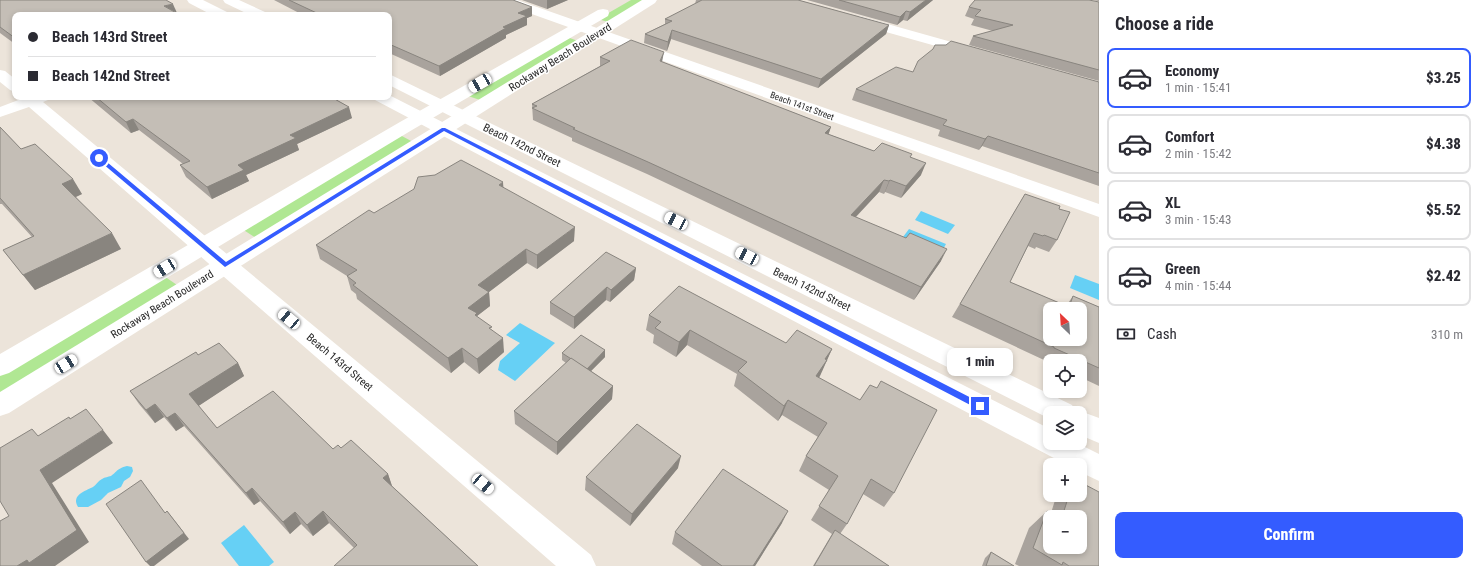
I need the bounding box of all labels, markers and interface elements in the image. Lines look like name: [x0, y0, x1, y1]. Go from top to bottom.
text: Choose a ride: [1115, 13, 1214, 34]
street label: Rockaway Beach Boulevard: [507, 21, 614, 94]
text: Beach 143rd Street: [52, 28, 167, 46]
icon: car: [1117, 60, 1153, 96]
text: Economy: [1165, 62, 1219, 80]
text: Beach 142nd Street: [52, 67, 170, 85]
text: $3.25: [1426, 69, 1461, 87]
car: [467, 72, 493, 94]
text: 1 min · 15:41: [1165, 80, 1231, 95]
street label: Beach 141st Street: [769, 90, 836, 122]
street label: Beach 142nd Street: [481, 121, 563, 170]
icon: car: [1117, 126, 1153, 162]
text: Comfort: [1165, 128, 1214, 146]
text: $4.38: [1426, 135, 1461, 153]
text: 2 min · 15:42: [1165, 146, 1231, 161]
route start: [90, 149, 108, 167]
icon: car: [1117, 192, 1153, 228]
text: XL: [1165, 194, 1181, 212]
text: $5.52: [1426, 201, 1461, 219]
car: [663, 210, 689, 232]
text: 3 min · 15:43: [1165, 212, 1231, 227]
car: [734, 245, 760, 267]
car: [152, 257, 178, 279]
icon: car: [1117, 258, 1153, 294]
text: Green: [1165, 260, 1200, 278]
street label: Beach 142nd Street: [771, 265, 853, 314]
text: $2.42: [1426, 267, 1461, 285]
street label: Rockaway Beach Boulevard: [109, 268, 216, 341]
text: 4 min · 15:44: [1165, 278, 1231, 293]
north arrow: [1043, 302, 1087, 346]
map controls: [1043, 302, 1087, 554]
car: [276, 307, 302, 331]
icon: cash: [1115, 323, 1137, 345]
text: Cash: [1147, 325, 1177, 343]
text: 310 m: [1431, 327, 1463, 342]
street label: Beach 143rd Street: [304, 331, 376, 394]
callout: 1 min: [947, 348, 1013, 376]
car: [53, 353, 79, 375]
text: 1 min: [966, 354, 994, 369]
button: locate: [1043, 354, 1087, 398]
route end: [971, 397, 989, 415]
button: layers: [1043, 406, 1087, 450]
button: +: [1043, 458, 1087, 502]
car: [470, 472, 496, 496]
button: −: [1043, 510, 1087, 554]
button: Confirm: [1115, 512, 1463, 558]

